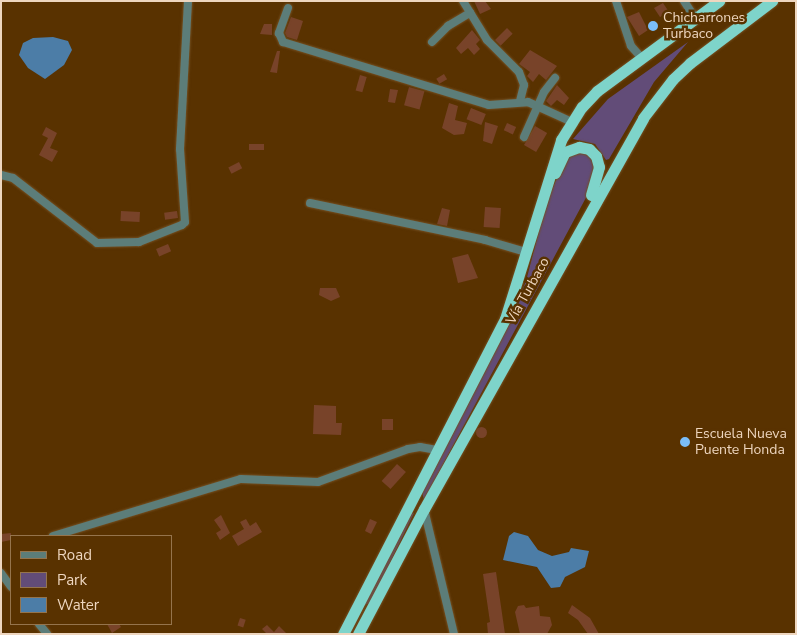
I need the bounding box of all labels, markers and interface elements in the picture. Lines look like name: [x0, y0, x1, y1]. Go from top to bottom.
place label: Chicharrones Turbaco: [663, 10, 745, 42]
marker: Chicharrones Turbaco: [647, 20, 659, 32]
street label: Vía Turbaco: [503, 255, 553, 327]
place label: Escuela Nueva Puente Honda: [695, 426, 787, 458]
marker: Escuela Nueva Puente Honda: [679, 436, 691, 448]
legend: [10, 535, 172, 625]
text: Road: [57, 545, 92, 565]
text: Park: [57, 570, 87, 590]
text: Water: [57, 595, 99, 615]

